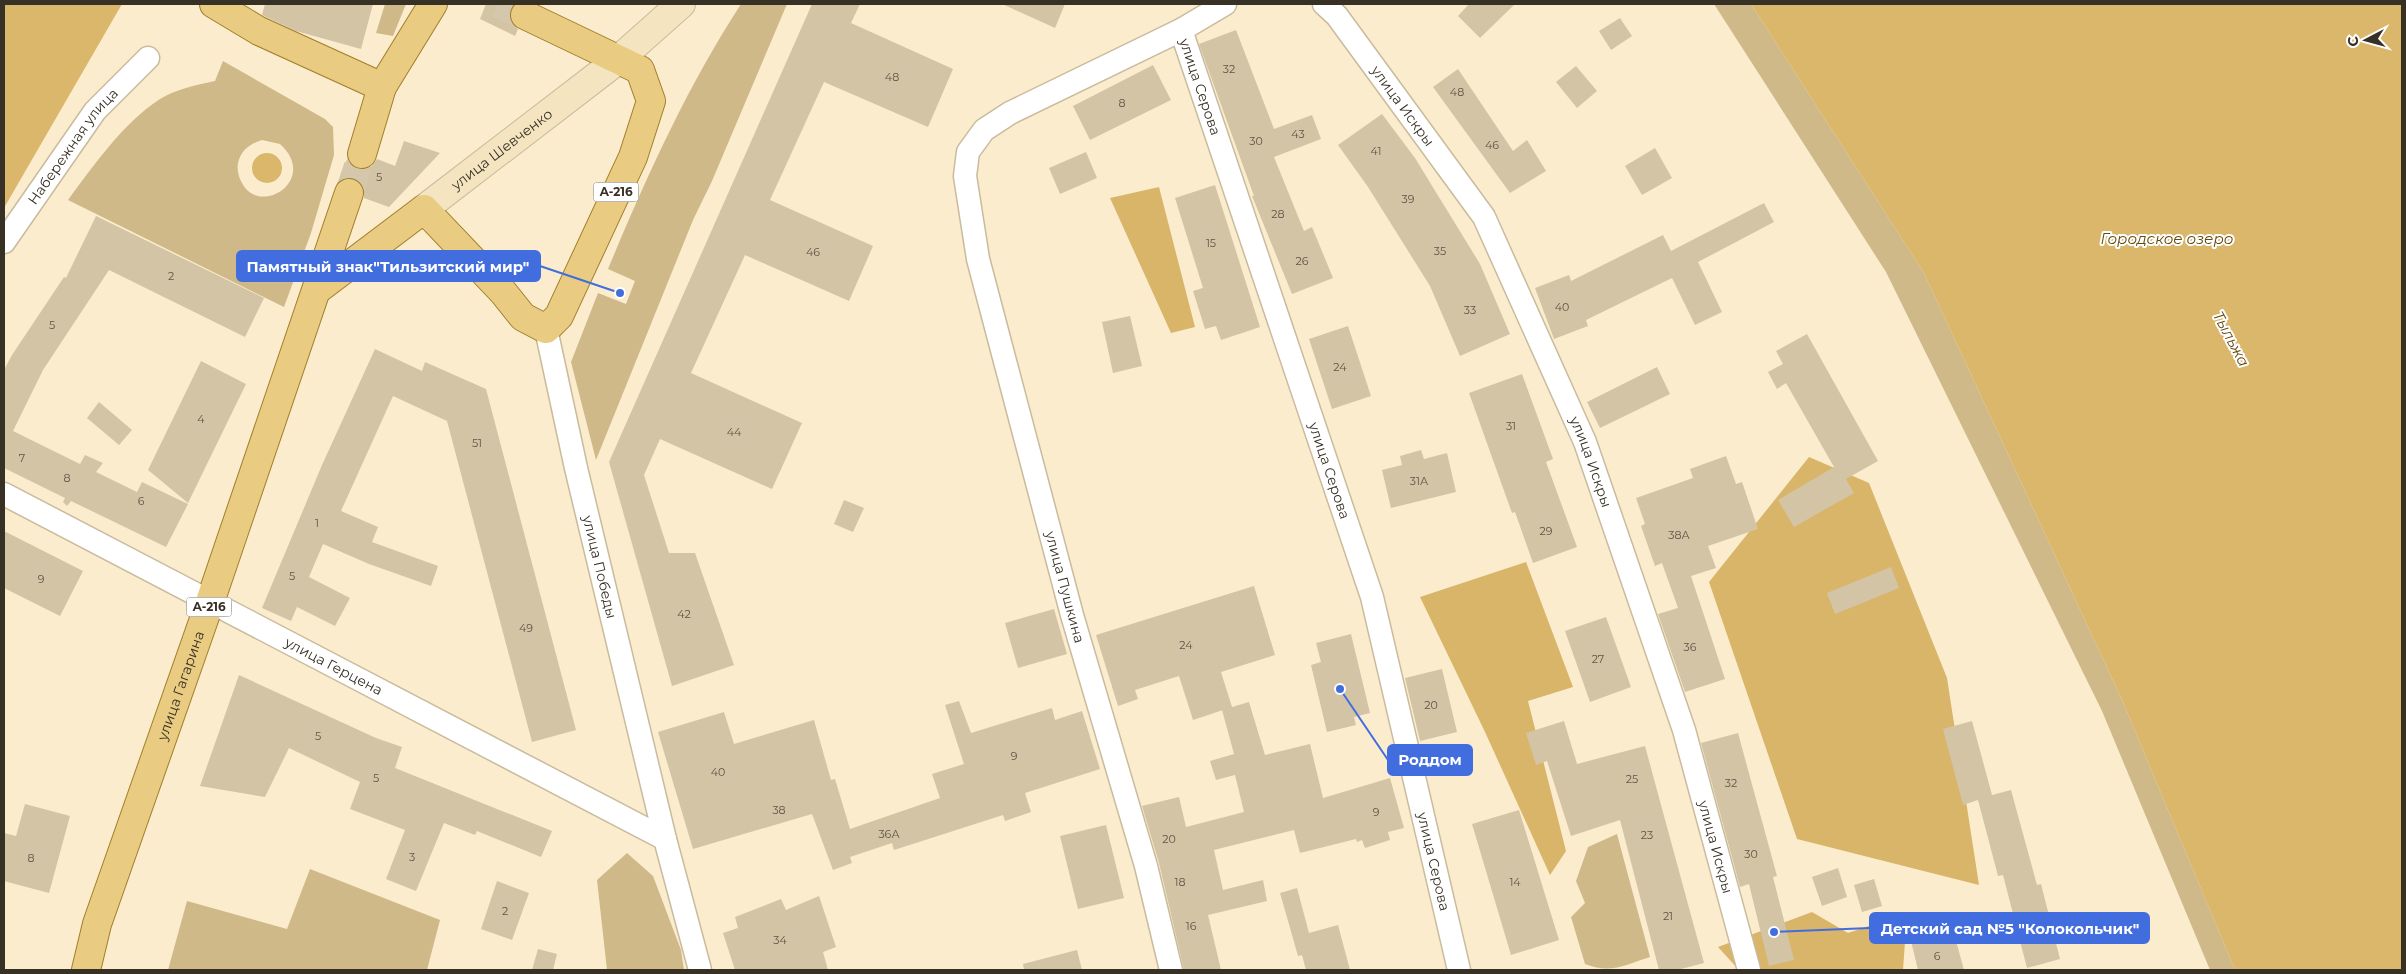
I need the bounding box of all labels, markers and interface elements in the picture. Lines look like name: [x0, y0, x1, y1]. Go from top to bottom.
north arrow: [2341, 15, 2391, 65]
street label: улица Серова: [1175, 35, 1225, 137]
text: С: [2344, 35, 2363, 47]
street label: улица Искры: [1367, 61, 1438, 150]
house number: 32: [1223, 62, 1235, 76]
house number: 48: [885, 70, 899, 84]
street label: Набережная улица: [24, 84, 122, 208]
house number: 48: [1450, 85, 1464, 99]
house number: 8: [1118, 96, 1126, 110]
street label: улица Шевченко: [447, 105, 556, 195]
house number: 43: [1291, 127, 1305, 141]
house number: 30: [1249, 134, 1263, 148]
house number: 46: [1485, 138, 1499, 152]
house number: 41: [1371, 144, 1381, 158]
house number: 5: [376, 170, 382, 184]
road number: А-216: [594, 182, 638, 202]
house number: 39: [1402, 192, 1415, 206]
house number: 28: [1271, 207, 1285, 221]
water label: Городское озеро: [2101, 229, 2233, 248]
house number: 15: [1206, 236, 1216, 250]
house number: 35: [1434, 244, 1446, 258]
house number: 46: [806, 245, 820, 259]
callout: Памятный знак"Тильзитский мир": [237, 251, 540, 281]
house number: 26: [1296, 254, 1309, 268]
text: Памятный знак"Тильзитский мир": [247, 257, 529, 276]
house number: 2: [168, 269, 174, 283]
house number: 40: [1555, 300, 1569, 314]
house number: 33: [1464, 303, 1476, 317]
water label: Тыльжа: [2209, 308, 2254, 370]
house number: 5: [49, 318, 55, 332]
house number: 24: [1333, 360, 1347, 374]
house number: 4: [197, 412, 205, 426]
street label: улица Искры: [1565, 413, 1616, 510]
street label: улица Серова: [1304, 419, 1354, 521]
house number: 31: [1506, 419, 1516, 433]
house number: 44: [727, 425, 742, 439]
house number: 51: [472, 436, 482, 450]
house number: 7: [19, 451, 25, 465]
house number: 8: [63, 471, 71, 485]
house number: 31А: [1410, 474, 1429, 488]
house number: 6: [138, 494, 145, 508]
street label: улица Победы: [578, 513, 621, 621]
house number: 1: [315, 516, 319, 530]
house number: 29: [1540, 524, 1553, 538]
street label: улица Пушкина: [1041, 528, 1089, 645]
house number: 38А: [1668, 528, 1690, 542]
house number: 5: [289, 569, 295, 583]
house number: 9: [38, 572, 45, 586]
road number: А-216: [186, 598, 232, 616]
house number: 42: [677, 607, 691, 621]
house number: 49: [519, 621, 533, 635]
street label: улица Гагарина: [153, 628, 208, 744]
street label: улица Герцена: [281, 633, 386, 699]
house number: 24: [1179, 638, 1193, 652]
house number: 36: [1684, 640, 1697, 654]
house number: 27: [1592, 652, 1604, 666]
house number: 20: [1424, 698, 1438, 712]
house number: 5: [315, 729, 321, 743]
callout: Роддом: [1388, 745, 1472, 775]
house number: 9: [1011, 749, 1018, 763]
text: Роддом: [1398, 750, 1462, 769]
house number: 40: [711, 765, 725, 779]
house number: 5: [373, 771, 379, 785]
house number: 25: [1626, 772, 1638, 786]
house number: 32: [1725, 776, 1737, 790]
street label: улица Искры: [1694, 797, 1737, 895]
house number: 38: [772, 803, 786, 817]
house number: 9: [1373, 805, 1380, 819]
street label: улица Серова: [1413, 809, 1454, 913]
house number: 36А: [878, 827, 900, 841]
house number: 23: [1641, 828, 1653, 842]
house number: 20: [1162, 832, 1176, 846]
house number: 30: [1744, 847, 1758, 861]
house number: 3: [409, 850, 415, 864]
house number: 8: [27, 851, 35, 865]
house number: 18: [1175, 875, 1186, 889]
house number: 14: [1509, 875, 1521, 889]
house number: 2: [502, 904, 508, 918]
house number: 21: [1663, 909, 1673, 923]
callout: Детский сад №5 "Колокольчик": [1870, 913, 2149, 943]
house number: 16: [1186, 919, 1197, 933]
text: Детский сад №5 "Колокольчик": [1881, 919, 2139, 938]
house number: 34: [773, 933, 787, 947]
house number: 6: [1934, 949, 1941, 963]

